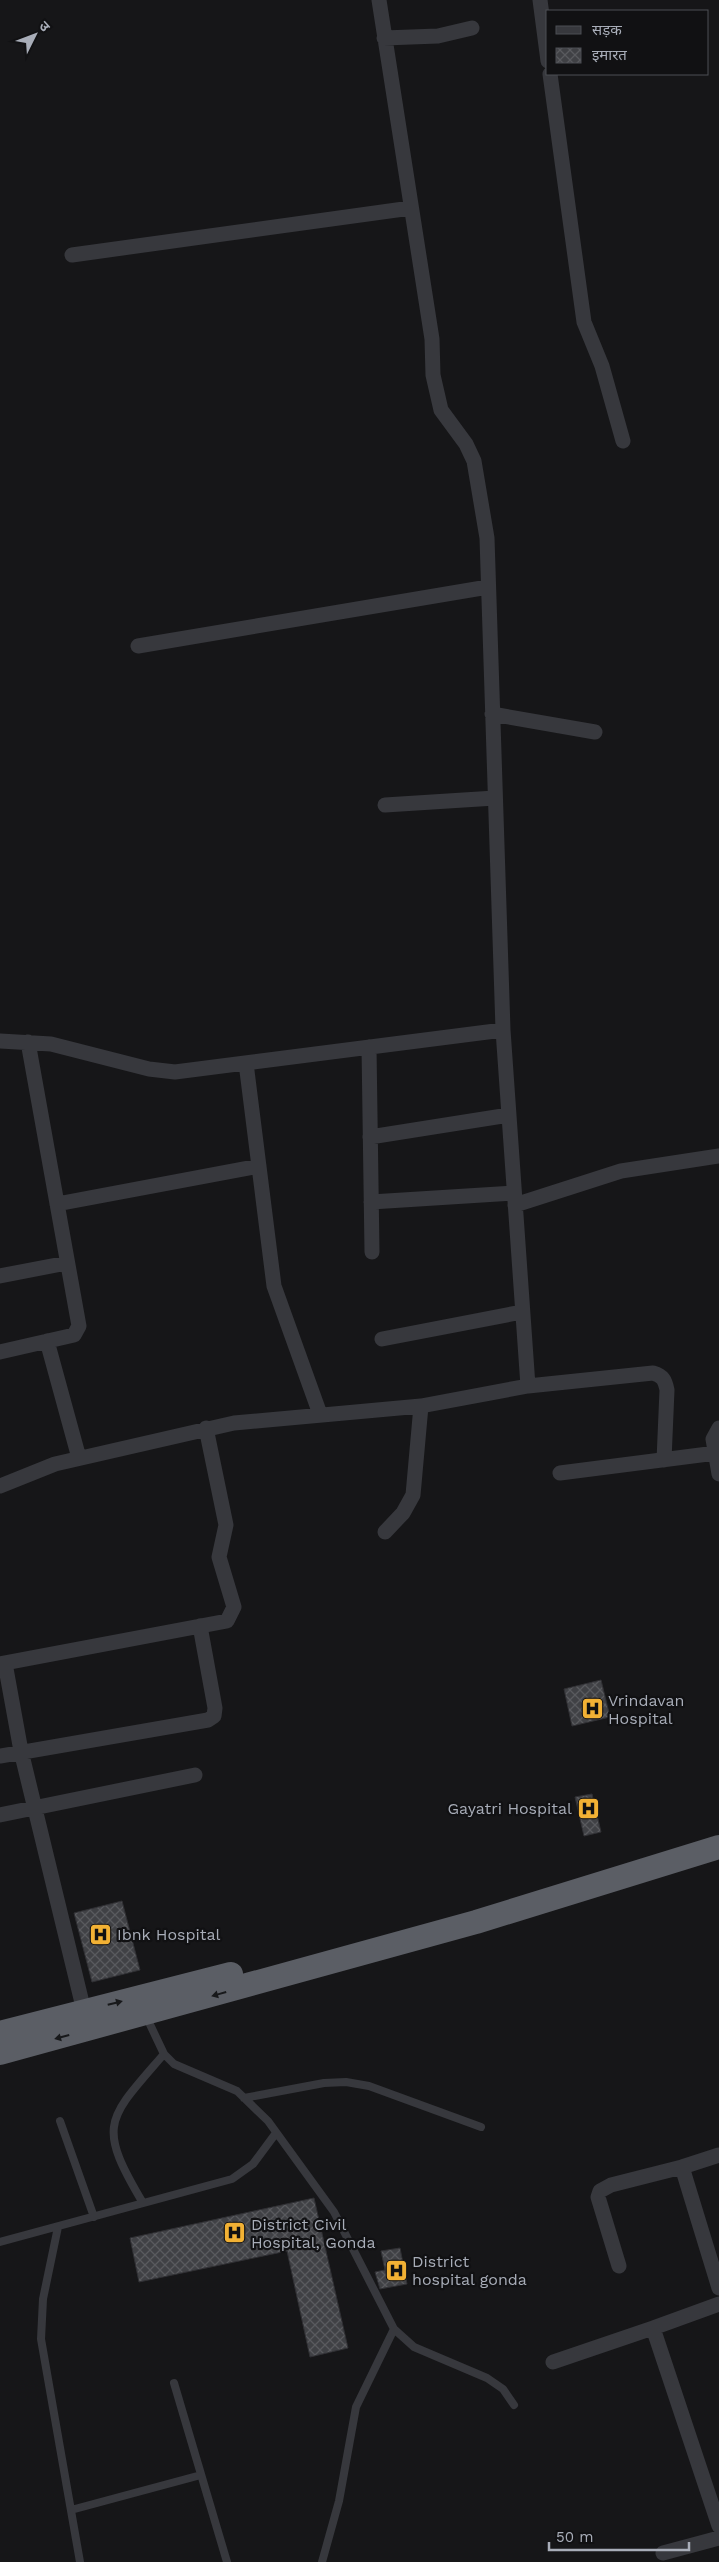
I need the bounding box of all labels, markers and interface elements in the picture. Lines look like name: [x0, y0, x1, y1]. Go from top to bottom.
north arrow: [10, 10, 60, 60]
legend: [546, 10, 709, 75]
text: उ: [36, 18, 54, 35]
text: सड़क: [592, 21, 622, 39]
text: इमारत: [592, 46, 627, 64]
place label: Vrindavan Hospital: [608, 1691, 684, 1728]
hospital icon: Vrindavan Hospital: [580, 1697, 604, 1721]
hospital icon: Gayatri Hospital: [576, 1796, 600, 1820]
place label: Gayatri Hospital: [448, 1799, 572, 1818]
hospital icon: Ibnk Hospital: [89, 1922, 113, 1946]
place label: Ibnk Hospital: [117, 1925, 220, 1944]
one-way arrow: [211, 1990, 226, 1998]
one-way arrow: [107, 1999, 122, 2007]
one-way arrow: [55, 2033, 70, 2041]
place label: District Civil Hospital, Gonda: [251, 2215, 375, 2252]
hospital icon: District Civil Hospital, Gonda: [223, 2221, 247, 2245]
place label: District hospital gonda: [412, 2252, 527, 2289]
hospital icon: District hospital gonda: [384, 2258, 408, 2282]
scale bar: [549, 2520, 689, 2552]
text: 50 m: [556, 2528, 593, 2546]

